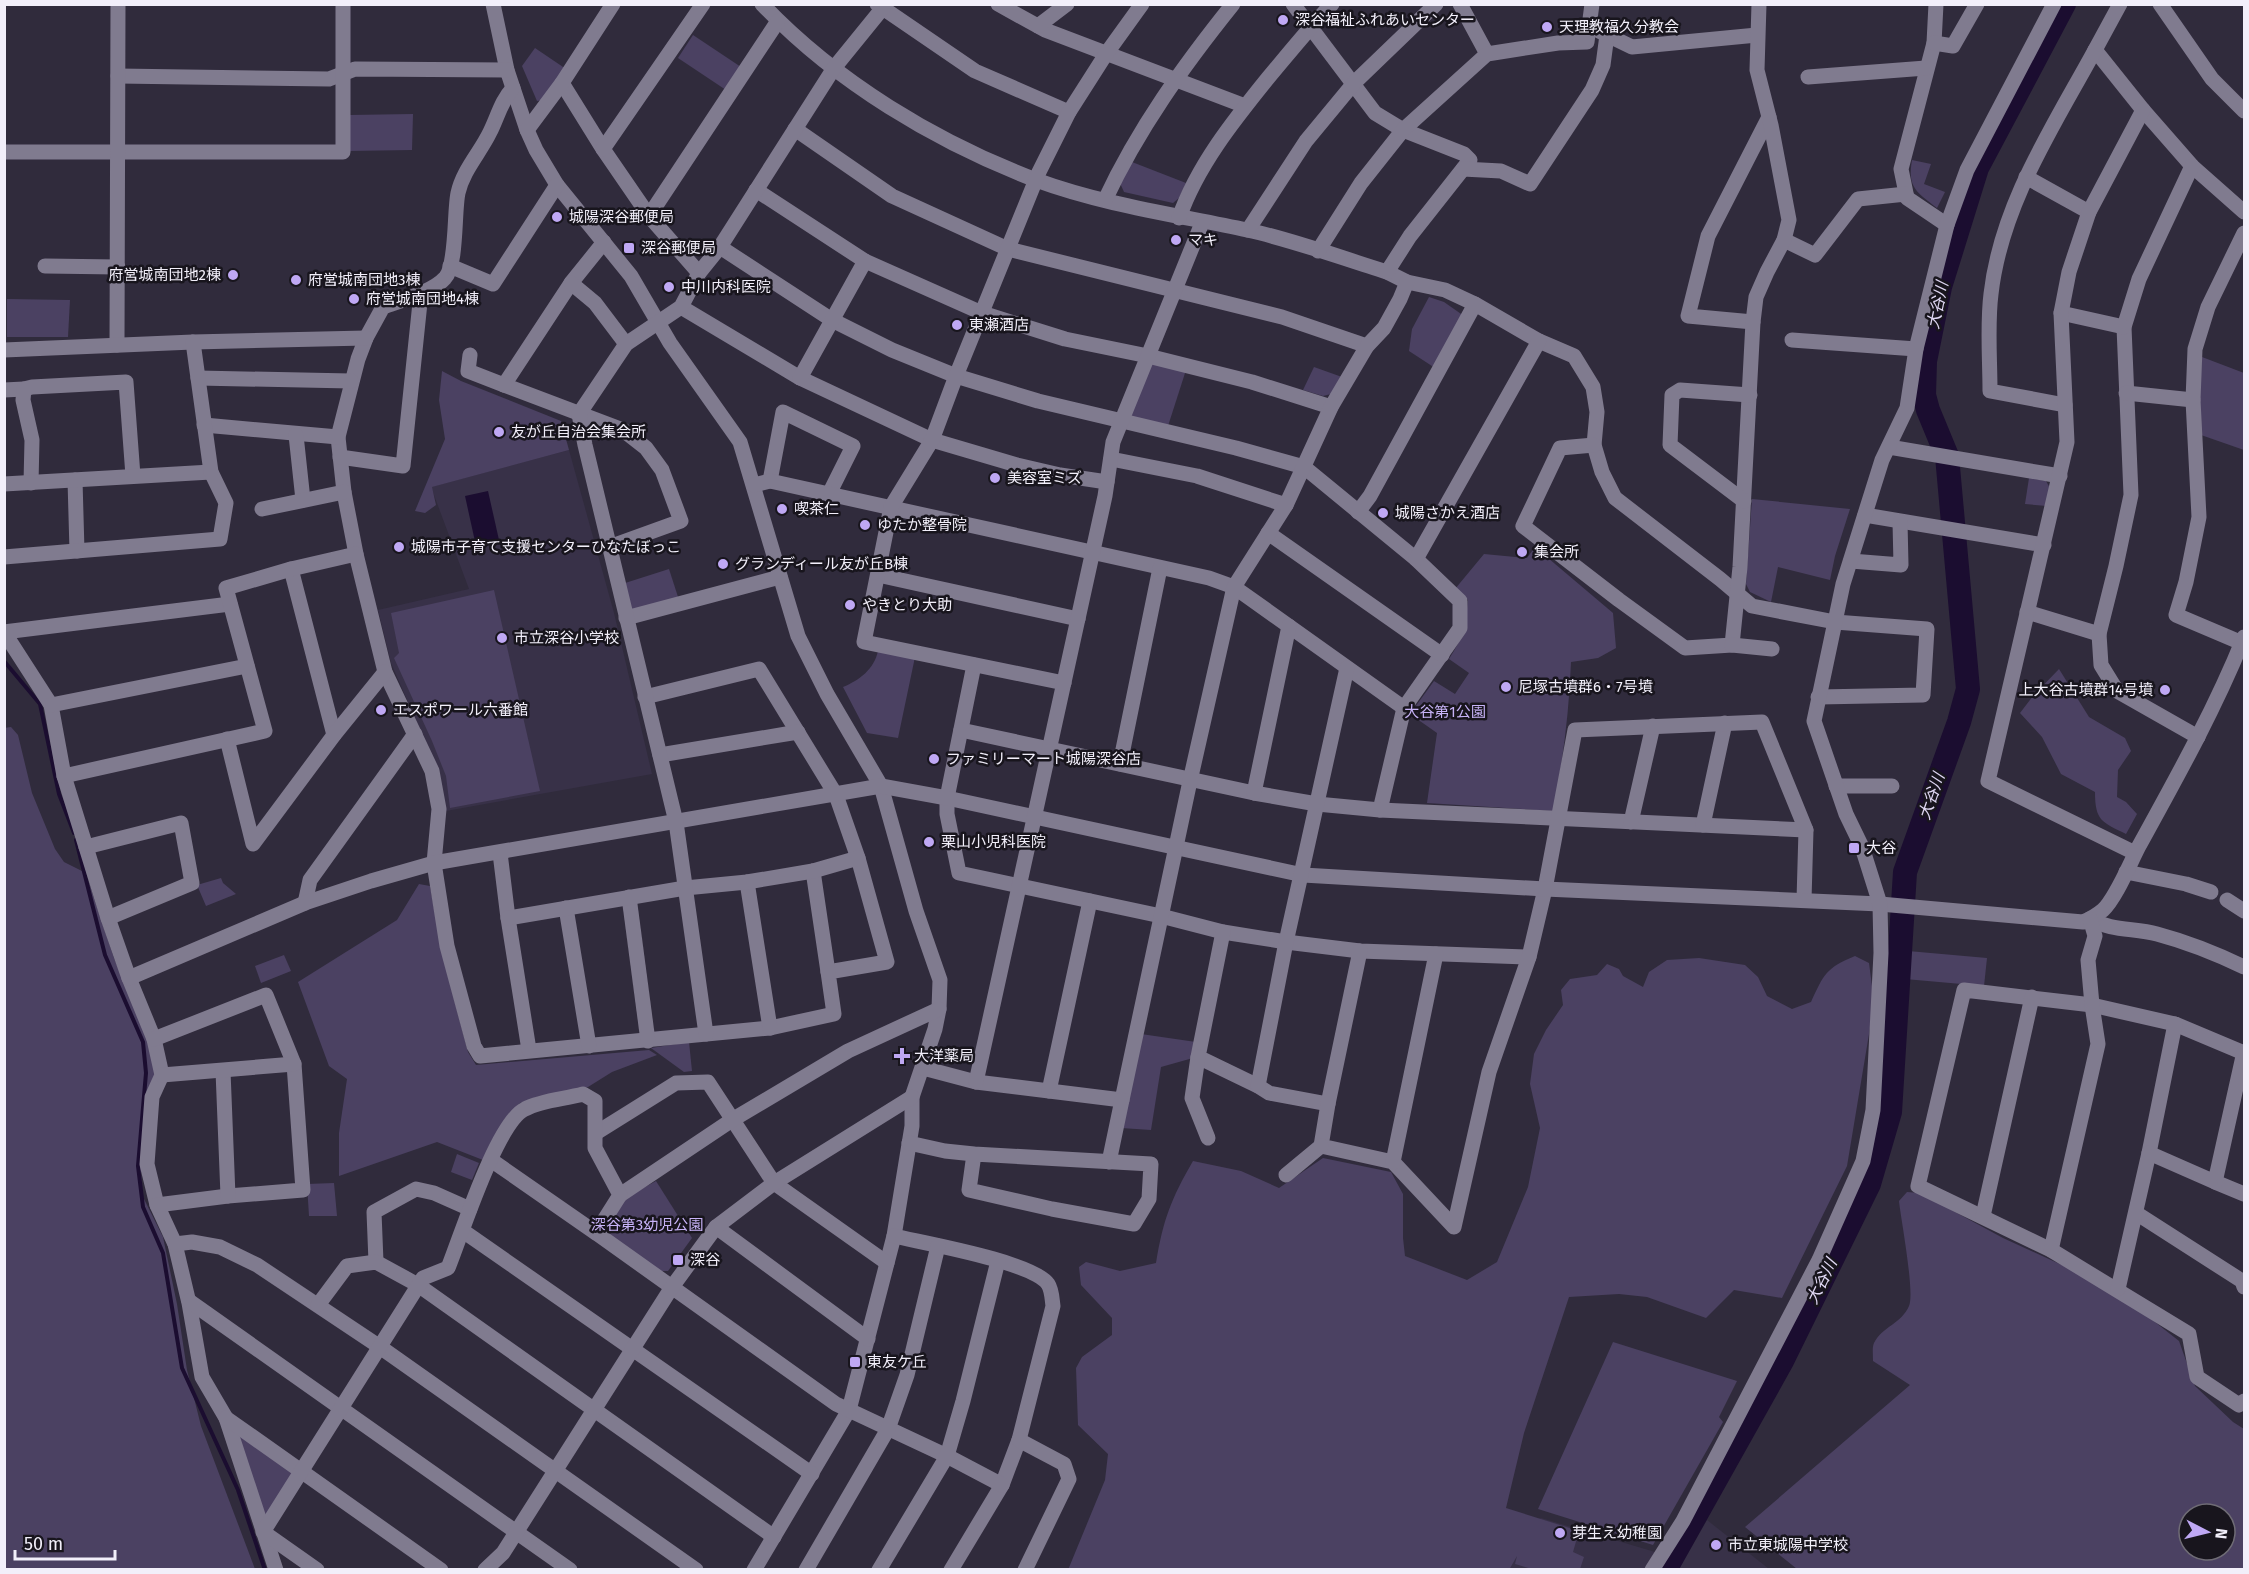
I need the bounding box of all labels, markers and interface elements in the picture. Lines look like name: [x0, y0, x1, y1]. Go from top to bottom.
place label: 深谷福祉ふれあいセンター: [1295, 11, 1475, 29]
marker: 深谷福祉ふれあいセンター: [1276, 13, 1290, 27]
place label: 天理教福久分教会: [1559, 18, 1679, 36]
marker: 天理教福久分教会: [1540, 20, 1554, 34]
place label: 城陽深谷郵便局: [569, 208, 674, 226]
marker: 城陽深谷郵便局: [550, 210, 564, 224]
place label: マキ: [1188, 231, 1218, 249]
marker: マキ: [1169, 233, 1183, 247]
place label: 深谷郵便局: [641, 239, 716, 257]
marker: 深谷郵便局: [622, 241, 636, 255]
place label: 府営城南団地2棟: [109, 266, 221, 284]
marker: 府営城南団地2棟: [226, 268, 240, 282]
place label: 府営城南団地3棟: [308, 271, 421, 289]
marker: 府営城南団地3棟: [289, 273, 303, 287]
place label: 中川内科医院: [681, 278, 771, 296]
water label: 大谷川: [1923, 278, 1952, 331]
marker: 中川内科医院: [662, 280, 676, 294]
place label: 府営城南団地4棟: [366, 290, 479, 308]
marker: 府営城南団地4棟: [347, 292, 361, 306]
place label: 東瀬酒店: [969, 316, 1029, 334]
marker: 東瀬酒店: [950, 318, 964, 332]
place label: 友が丘自治会集会所: [511, 423, 646, 441]
marker: 友が丘自治会集会所: [492, 425, 506, 439]
place label: 美容室ミズ: [1007, 469, 1082, 487]
marker: 美容室ミズ: [988, 471, 1002, 485]
place label: 喫茶仁: [794, 500, 839, 518]
marker: 喫茶仁: [775, 502, 789, 516]
place label: 城陽さかえ酒店: [1395, 504, 1500, 522]
marker: 城陽さかえ酒店: [1376, 506, 1390, 520]
place label: ゆたか整骨院: [877, 516, 967, 534]
marker: ゆたか整骨院: [858, 518, 872, 532]
place label: 城陽市子育て支援センターひなたぼっこ: [411, 538, 681, 556]
marker: 城陽市子育て支援センターひなたぼっこ: [392, 540, 406, 554]
place label: 集会所: [1534, 543, 1579, 561]
marker: 集会所: [1515, 545, 1529, 559]
place label: グランディール友が丘B棟: [735, 555, 908, 573]
marker: グランディール友が丘B棟: [716, 557, 730, 571]
place label: やきとり大助: [862, 596, 952, 614]
marker: やきとり大助: [843, 598, 857, 612]
place label: 市立深谷小学校: [514, 629, 619, 647]
marker: 市立深谷小学校: [495, 631, 509, 645]
place label: 尼塚古墳群6・7号墳: [1518, 678, 1653, 696]
marker: 尼塚古墳群6・7号墳: [1499, 680, 1513, 694]
place label: 上大谷古墳群14号墳: [2019, 681, 2153, 699]
marker: 上大谷古墳群14号墳: [2158, 683, 2172, 697]
place label: エスポワール六番館: [393, 701, 528, 719]
marker: エスポワール六番館: [374, 703, 388, 717]
park label: 大谷第1公園: [1404, 703, 1486, 721]
place label: ファミリーマート城陽深谷店: [946, 750, 1141, 768]
marker: ファミリーマート城陽深谷店: [927, 752, 941, 766]
water label: 大谷川: [1915, 768, 1949, 822]
place label: 栗山小児科医院: [941, 833, 1046, 851]
marker: 栗山小児科医院: [922, 835, 936, 849]
place label: 大谷: [1866, 839, 1896, 857]
marker: 大谷: [1847, 841, 1861, 855]
place label: 大洋薬局: [914, 1047, 974, 1065]
marker: 大洋薬局: [895, 1049, 909, 1063]
park label: 深谷第3幼児公園: [591, 1216, 703, 1234]
place label: 深谷: [690, 1251, 720, 1269]
marker: 深谷: [671, 1253, 685, 1267]
water label: 大谷川: [1802, 1254, 1841, 1307]
place label: 東友ケ丘: [867, 1353, 927, 1371]
marker: 東友ケ丘: [848, 1355, 862, 1369]
north arrow: [2177, 1502, 2237, 1562]
scale bar: [15, 1523, 116, 1561]
place label: 芽生え幼稚園: [1572, 1524, 1662, 1542]
marker: 芽生え幼稚園: [1553, 1526, 1567, 1540]
text: N: [2211, 1527, 2231, 1540]
text: 50 m: [24, 1533, 63, 1555]
place label: 市立東城陽中学校: [1728, 1536, 1848, 1554]
marker: 市立東城陽中学校: [1709, 1538, 1723, 1552]

